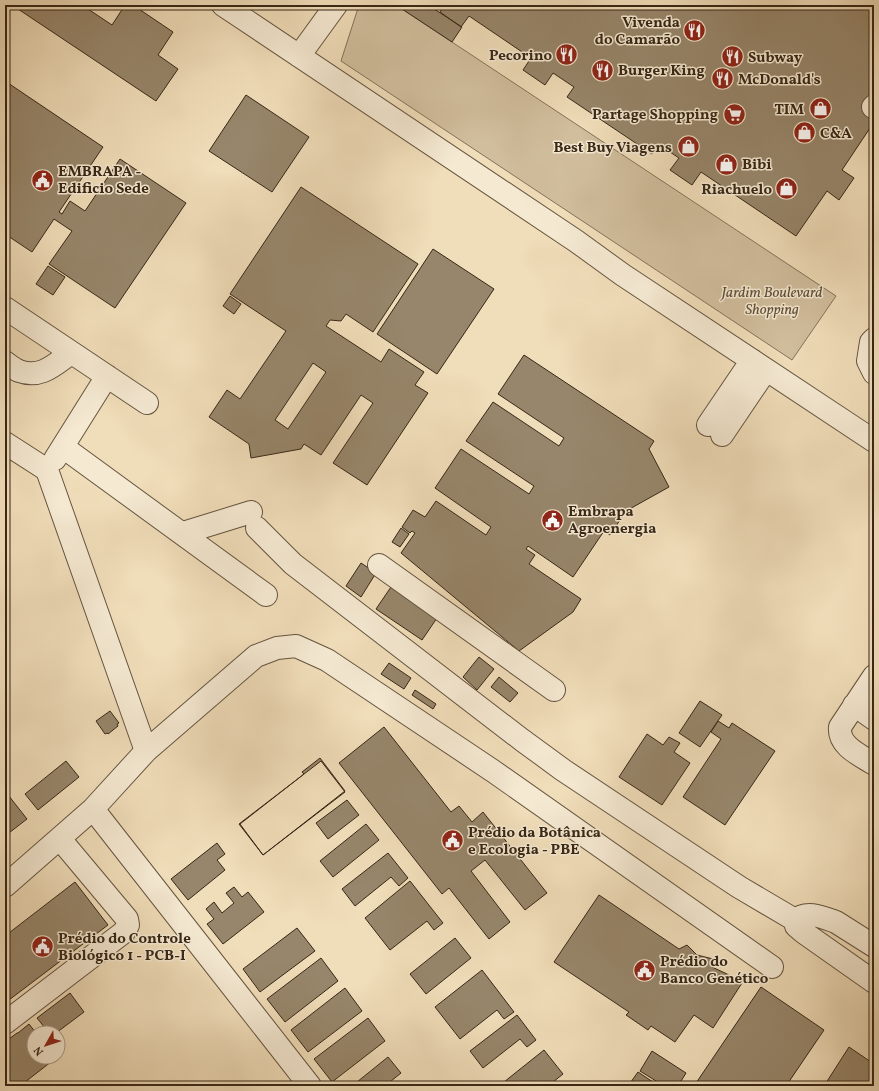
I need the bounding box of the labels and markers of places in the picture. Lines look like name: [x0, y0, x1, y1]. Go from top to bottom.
place label: Vivenda do Camarão: [595, 13, 680, 51]
restaurant icon: Vivenda do Camarão: [682, 18, 708, 44]
restaurant icon: Pecorino: [554, 42, 580, 68]
restaurant icon: Subway: [719, 44, 745, 70]
place label: Pecorino: [489, 46, 552, 67]
place label: Subway: [748, 48, 803, 69]
restaurant icon: Burger King: [589, 57, 615, 83]
place label: Burger King: [618, 61, 705, 82]
restaurant icon: McDonald's: [709, 66, 735, 92]
place label: McDonald's: [738, 70, 821, 91]
shop icon: TIM: [807, 96, 833, 122]
place label: TIM: [774, 100, 805, 121]
supermarket icon: Partage Shopping: [721, 101, 747, 127]
place label: Partage Shopping: [592, 105, 718, 126]
shop icon: C&A: [791, 120, 817, 146]
place label: C&A: [820, 124, 852, 145]
shop icon: Best Buy Viagens: [675, 134, 701, 160]
place label: Best Buy Viagens: [553, 138, 672, 159]
shop icon: Bibi: [713, 151, 739, 177]
place label: Bibi: [742, 155, 772, 176]
place label: EMBRAPA - Edificio Sede: [58, 162, 149, 200]
public building icon: EMBRAPA - Edificio Sede: [30, 167, 56, 193]
shop icon: Riachuelo: [774, 176, 800, 202]
place label: Riachuelo: [701, 180, 772, 201]
place label: Embrapa Agroenergia: [568, 502, 656, 540]
public building icon: Embrapa Agroenergia: [539, 507, 565, 533]
place label: Prédio da Botânica e Ecologia - PBE: [468, 823, 601, 861]
public building icon: Prédio da Botânica e Ecologia - PBE: [440, 828, 466, 854]
place label: Prédio do Controle Biológico 1 - PCB-I: [58, 929, 191, 967]
public building icon: Prédio do Controle Biológico 1 - PCB-I: [29, 934, 55, 960]
place label: Prédio do Banco Genético: [660, 952, 769, 990]
public building icon: Prédio do Banco Genético: [631, 957, 657, 983]

